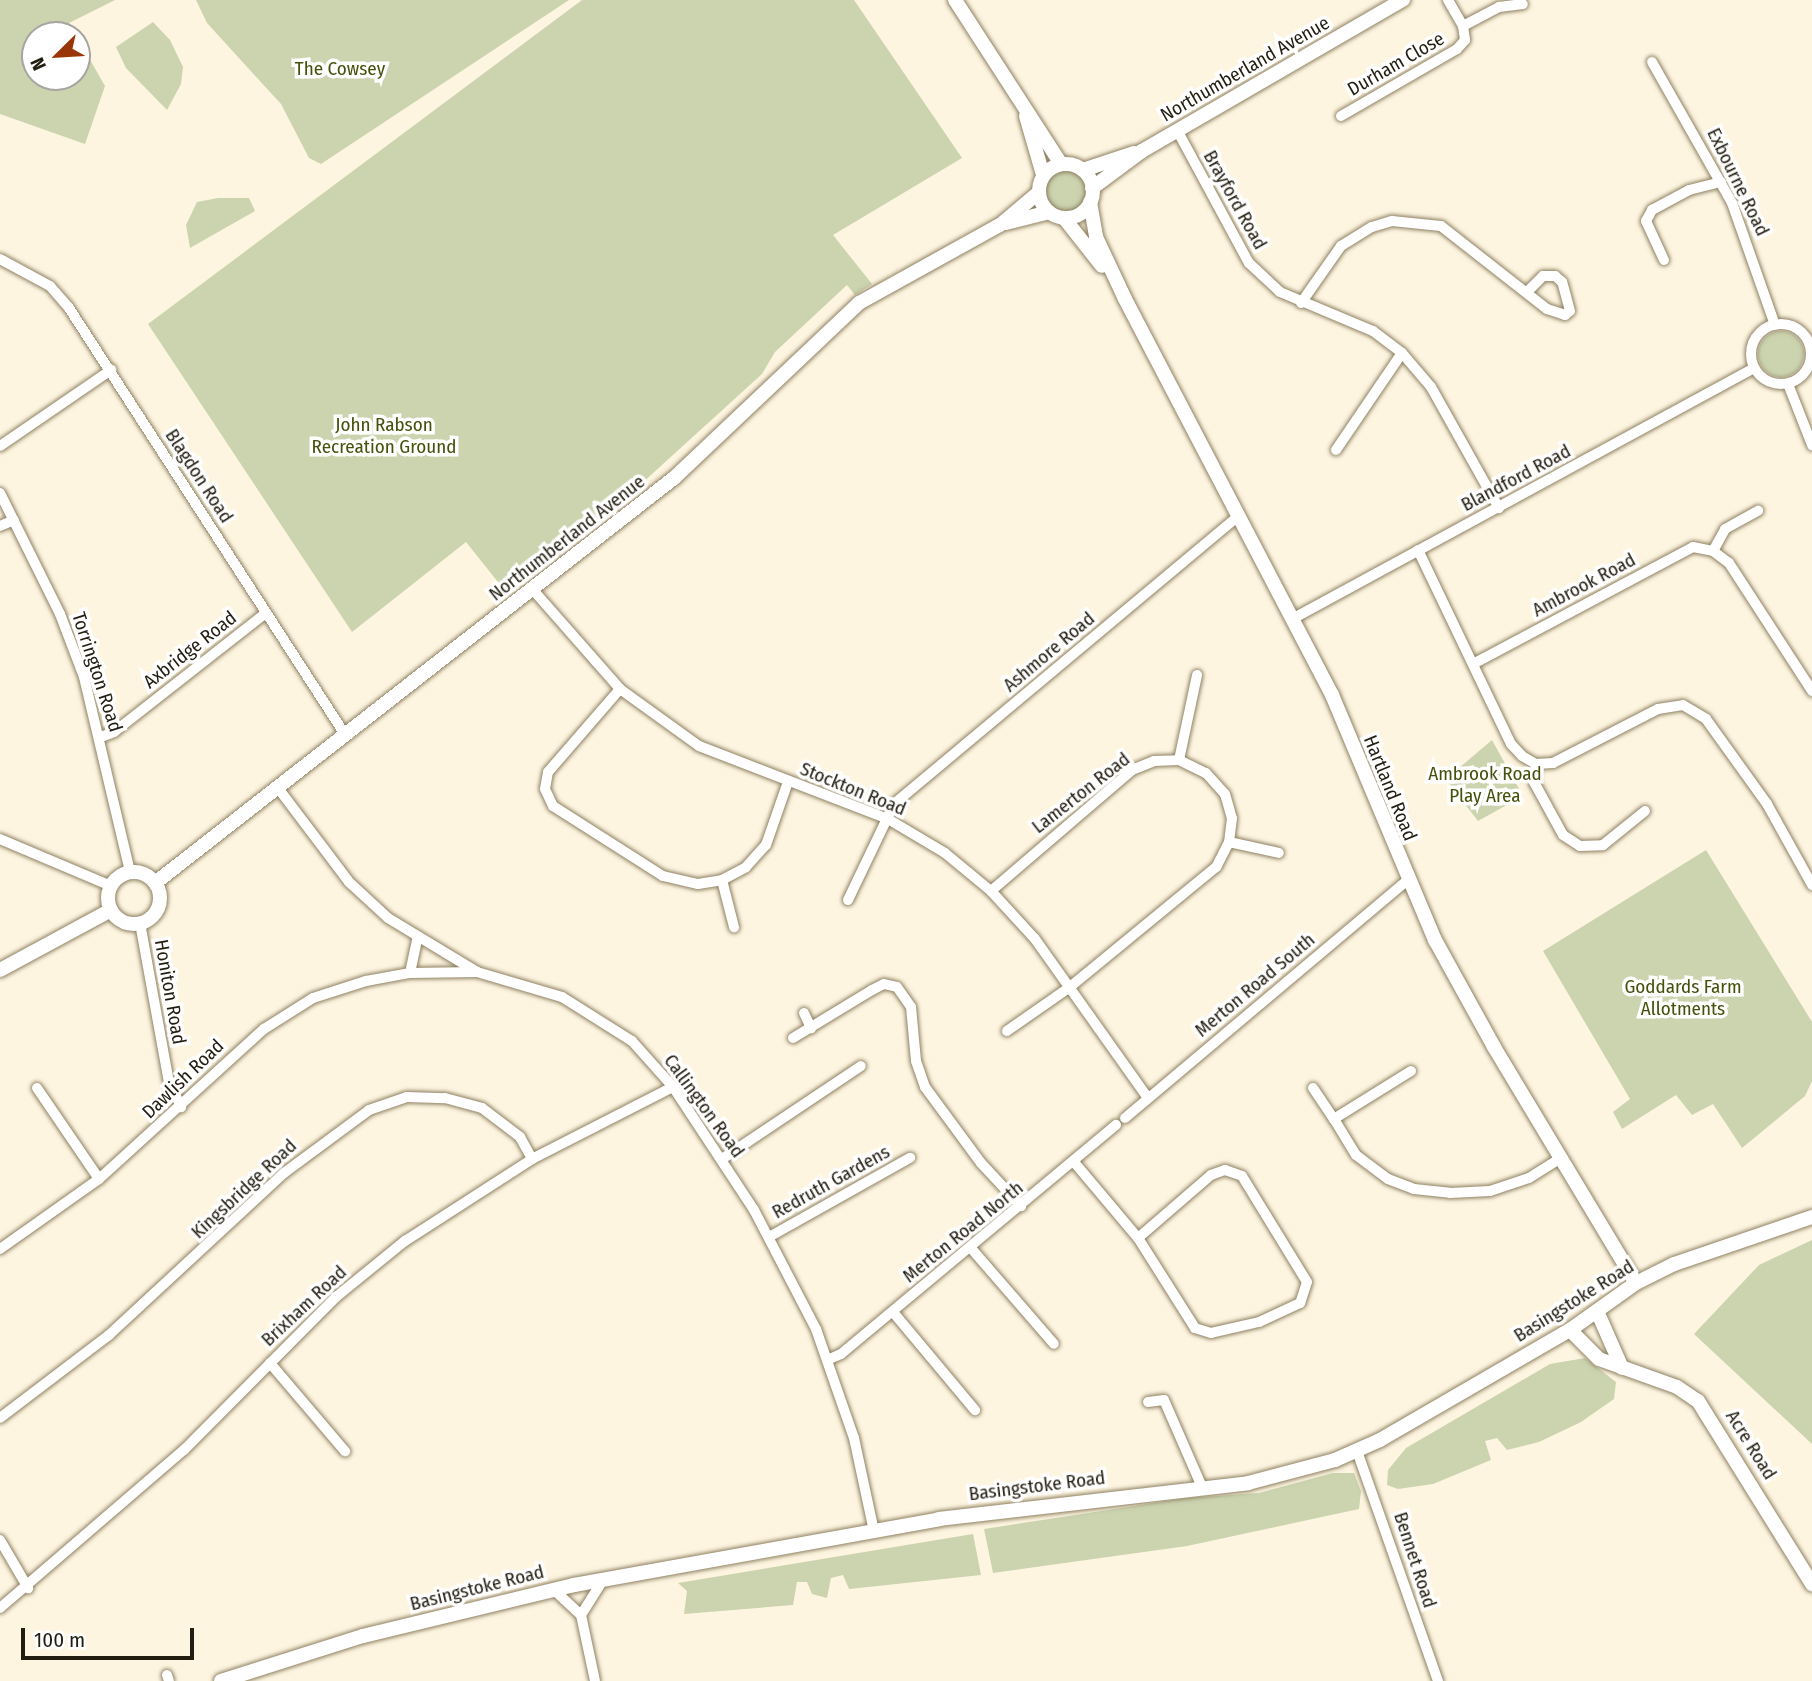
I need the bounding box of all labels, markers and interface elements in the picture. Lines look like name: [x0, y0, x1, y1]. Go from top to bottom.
street label: Northumberland Avenue: [1157, 11, 1333, 127]
north arrow: [21, 21, 91, 91]
street label: Durham Close: [1344, 27, 1448, 101]
text: N: [25, 54, 51, 74]
park label: The Cowsey: [295, 58, 385, 80]
street label: Exbourne Road: [1702, 124, 1774, 240]
street label: Brayford Road: [1198, 147, 1272, 253]
park label: John Rabson Recreation Ground: [312, 414, 456, 458]
street label: Blagdon Road: [160, 425, 238, 527]
street label: Blandford Road: [1457, 440, 1575, 516]
street label: Northumberland Avenue: [485, 470, 649, 606]
street label: Ambrook Road: [1529, 548, 1639, 622]
street label: Axbridge Road: [139, 607, 241, 693]
street label: Ashmore Road: [999, 607, 1099, 697]
street label: Torrington Road: [67, 609, 127, 735]
street label: Hartland Road: [1358, 732, 1422, 844]
street label: Lamerton Road: [1027, 748, 1135, 838]
street label: Stockton Road: [797, 757, 909, 821]
park label: Ambrook Road Play Area: [1428, 763, 1542, 807]
street label: Merton Road South: [1190, 928, 1320, 1042]
street label: Honiton Road: [150, 938, 190, 1046]
park label: Goddards Farm Allotments: [1624, 976, 1742, 1020]
street label: Dawlish Road: [138, 1035, 228, 1123]
street label: Callington Road: [659, 1050, 749, 1162]
street label: Kingsbridge Road: [187, 1135, 301, 1243]
street label: Redruth Gardens: [768, 1140, 894, 1224]
street label: Merton Road North: [898, 1177, 1028, 1287]
street label: Basingstoke Road: [1510, 1255, 1638, 1347]
street label: Brixham Road: [257, 1261, 351, 1351]
street label: Acre Road: [1721, 1406, 1781, 1484]
street label: Basingstoke Road: [968, 1466, 1106, 1506]
street label: Bennet Road: [1389, 1509, 1441, 1611]
street label: Basingstoke Road: [408, 1560, 546, 1616]
scale bar: [24, 1614, 198, 1658]
text: 100 m: [34, 1627, 85, 1653]

